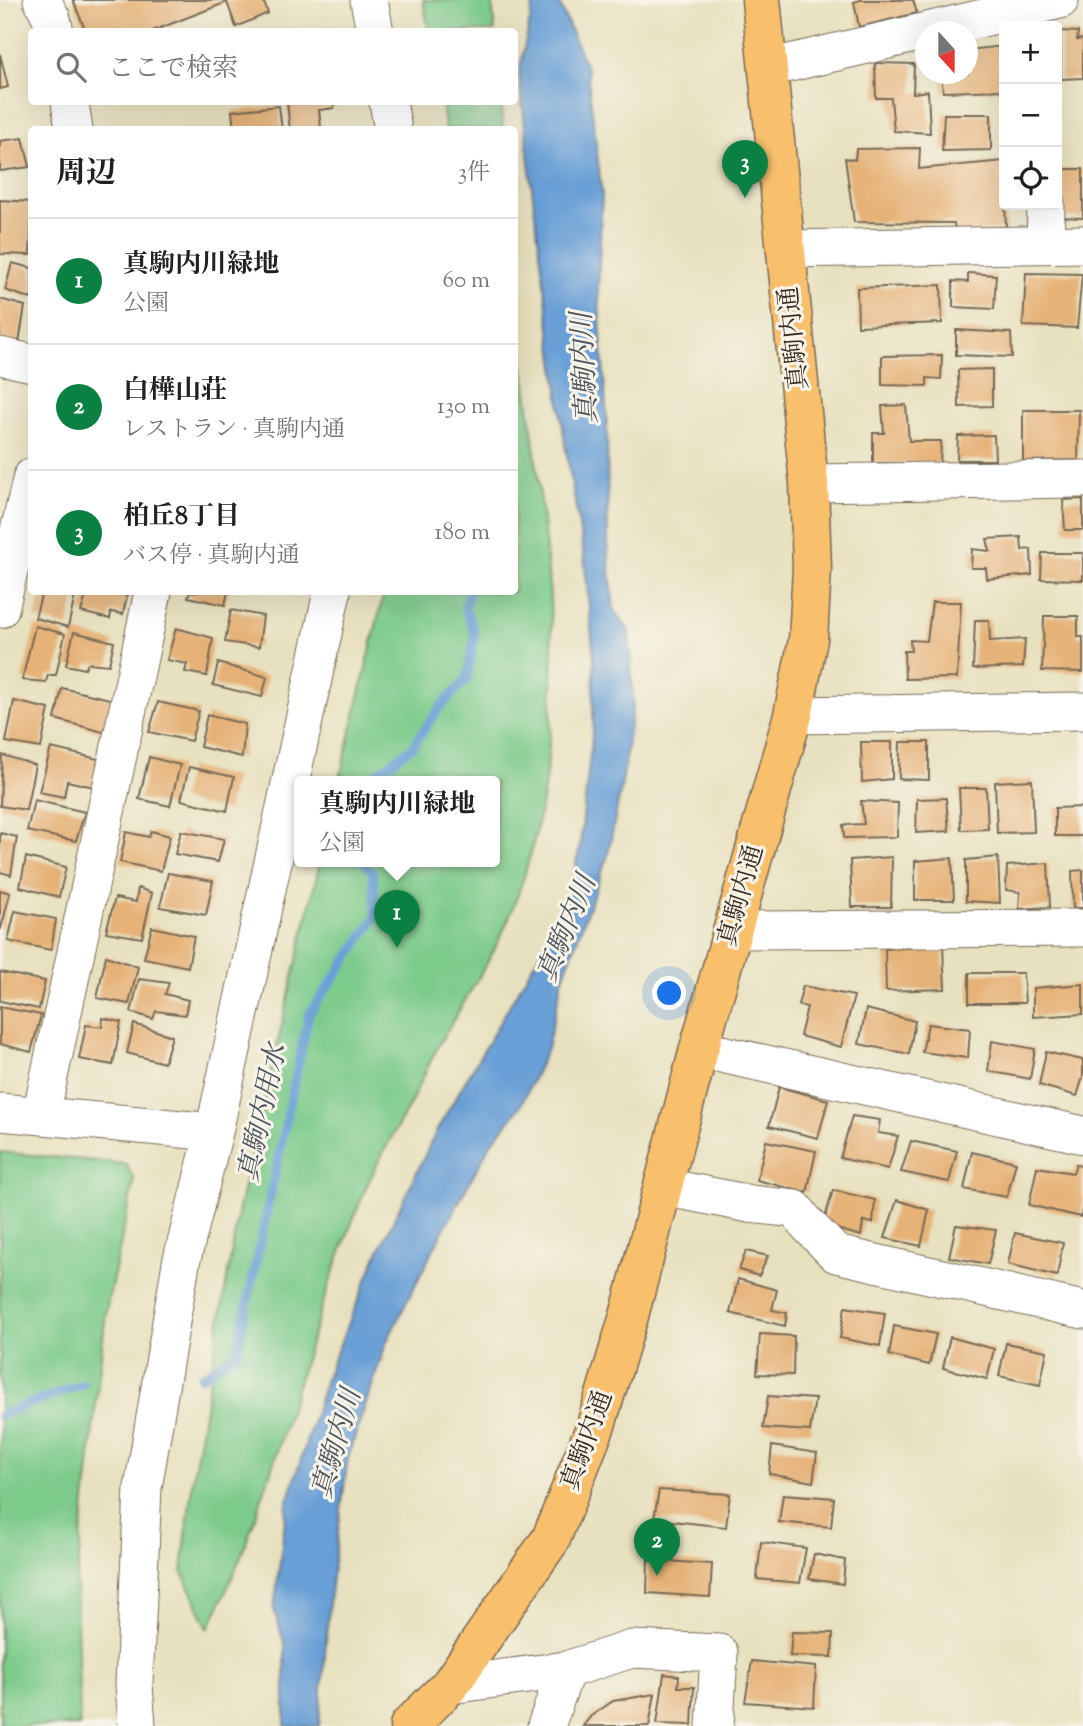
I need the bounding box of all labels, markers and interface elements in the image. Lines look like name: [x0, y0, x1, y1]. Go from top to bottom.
north arrow: [915, 21, 978, 84]
map controls: [999, 21, 1062, 210]
button: +: [999, 21, 1062, 84]
search box: [28, 28, 518, 105]
icon: search: [52, 48, 90, 86]
text: ここで検索: [108, 51, 238, 88]
button: −: [999, 84, 1062, 147]
pin: 3: [722, 140, 768, 198]
button: locate: [999, 147, 1062, 210]
text: 周辺: [56, 153, 116, 196]
text: 3件: [458, 157, 490, 190]
text: 真駒内川緑地: [123, 247, 279, 284]
text: 1: [75, 265, 83, 298]
text: 60 m: [442, 265, 490, 298]
street label: 真駒内通: [771, 284, 819, 392]
text: 公園: [123, 288, 169, 321]
water label: 真駒内川: [563, 308, 609, 425]
text: 白樺山荘: [123, 373, 227, 410]
text: 2: [74, 391, 84, 424]
text: 130 m: [437, 391, 490, 424]
text: レストラン · 真駒内通: [123, 414, 345, 447]
text: 柏丘8丁目: [123, 499, 240, 536]
text: 3: [74, 517, 84, 550]
text: 180 m: [435, 517, 490, 550]
text: バス停 · 真駒内通: [123, 540, 300, 573]
popup: [294, 776, 500, 867]
text: 真駒内川緑地: [319, 787, 475, 824]
text: 公園: [319, 828, 365, 861]
street label: 真駒内通: [710, 841, 774, 951]
water label: 真駒内川: [528, 867, 609, 988]
pin: 1: [374, 890, 420, 948]
your location: [652, 976, 686, 1010]
water label: 真駒内用水: [230, 1037, 299, 1186]
water label: 真駒内川: [303, 1382, 373, 1503]
street label: 真駒内通: [553, 1386, 623, 1496]
pin: 2: [634, 1518, 680, 1576]

